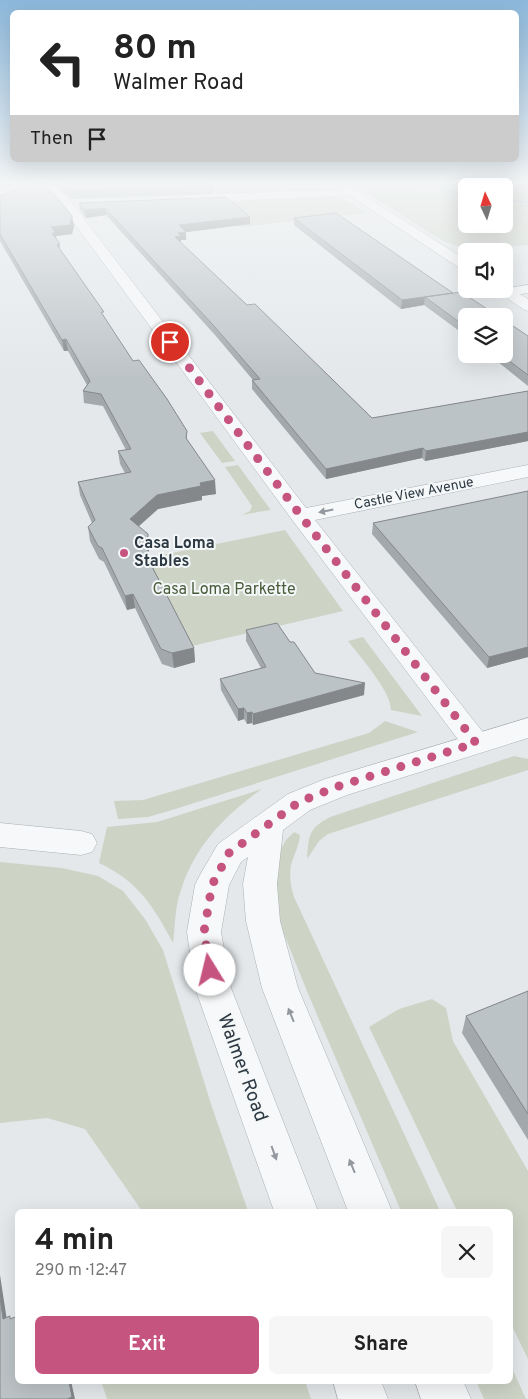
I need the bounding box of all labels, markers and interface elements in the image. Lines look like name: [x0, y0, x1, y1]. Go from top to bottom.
text: 80 m: [113, 27, 197, 71]
icon: left: [30, 30, 95, 95]
text: Walmer Road: [113, 70, 244, 97]
icon: arrive: [83, 125, 111, 153]
text: Then: [30, 127, 73, 151]
north arrow: [458, 178, 512, 232]
map controls: [458, 178, 513, 363]
button: sound: [458, 243, 513, 298]
button: layers: [458, 308, 513, 363]
pin: [149, 321, 191, 363]
icon: arrive: [156, 328, 184, 356]
street label: Castle View Avenue: [353, 474, 475, 514]
one-way arrow: [317, 508, 333, 516]
place label: Casa Loma Stables: [134, 534, 215, 572]
marker: Casa Loma Stables: [118, 547, 130, 559]
park label: Casa Loma Parkette: [152, 580, 296, 600]
position arrow: [183, 943, 235, 995]
one-way arrow: [287, 1008, 294, 1023]
street label: Walmer Road: [211, 1011, 273, 1125]
one-way arrow: [271, 1145, 278, 1160]
one-way arrow: [348, 1158, 356, 1173]
text: 4 min: [35, 1223, 114, 1260]
button: close: [441, 1226, 493, 1278]
text: 290 m · 12:47: [35, 1261, 127, 1281]
button: Exit: [35, 1316, 259, 1374]
button: Share: [269, 1316, 493, 1374]

